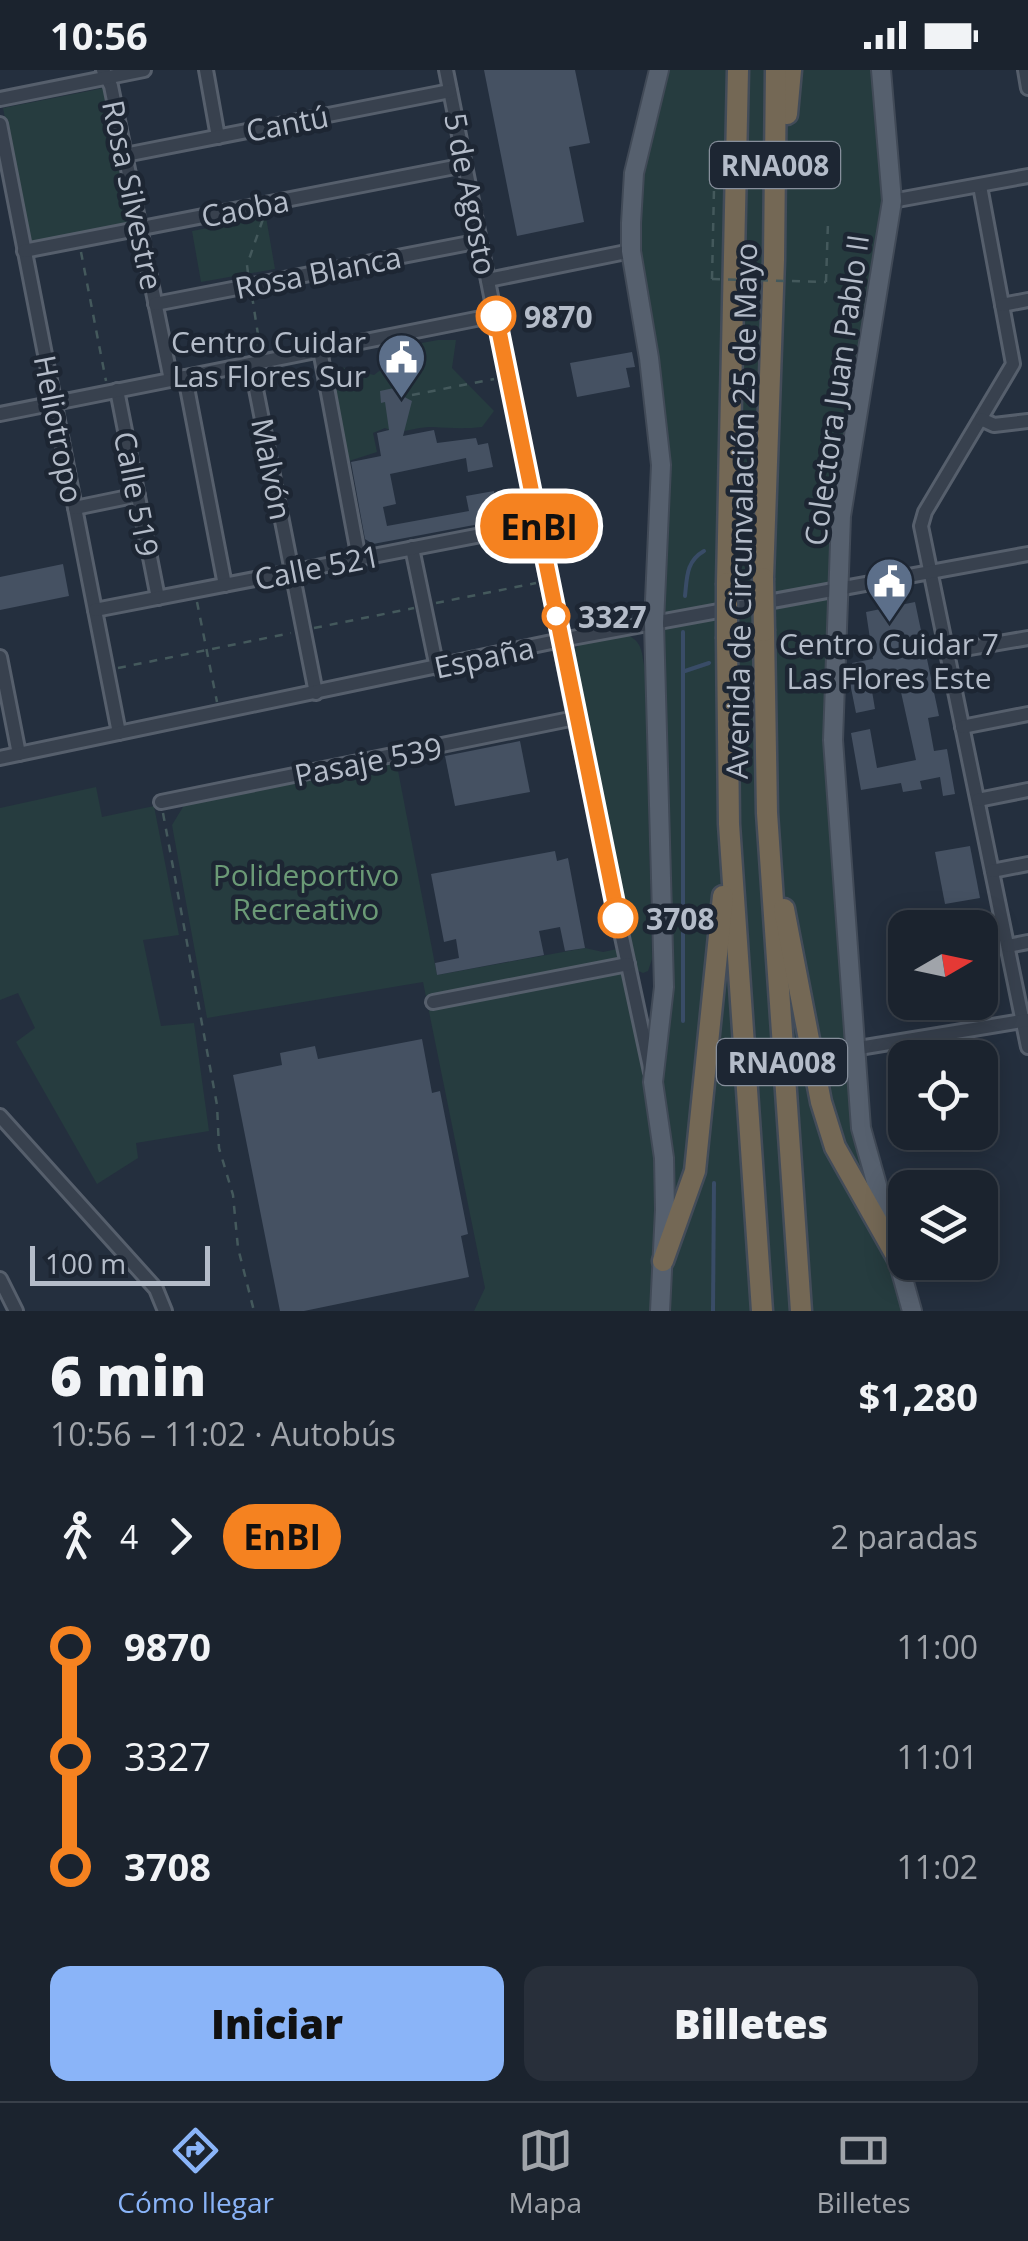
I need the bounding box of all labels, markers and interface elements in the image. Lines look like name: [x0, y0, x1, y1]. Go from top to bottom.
text: 10:56: [50, 9, 148, 61]
street label: Cantú: [242, 95, 332, 151]
street label: Rosa Silvestre: [93, 96, 173, 294]
street label: 5 de Agosto: [435, 109, 507, 279]
road number: RNA008: [710, 142, 840, 188]
street label: Caoba: [198, 179, 292, 237]
street label: Colectora Juan Pablo II: [794, 232, 878, 548]
street label: Rosa Blanca: [231, 236, 405, 308]
street label: Avenida de Circunvalación 25 de Mayo: [716, 242, 766, 780]
place label: 9870: [524, 296, 593, 337]
marker: 9870: [477, 297, 515, 335]
place label: Centro Cuidar Las Flores Sur: [171, 321, 366, 396]
public building icon: Centro Cuidar Las Flores Sur: [375, 332, 427, 400]
street label: Heliotropo: [25, 352, 93, 506]
street label: Malvón: [242, 415, 302, 523]
street label: Calle 519: [105, 428, 169, 560]
line badge: EnBI: [469, 494, 609, 558]
text: EnBI: [500, 503, 578, 550]
street label: Calle 521: [251, 535, 383, 599]
public building icon: Centro Cuidar 7 Las Flores Este: [863, 556, 915, 624]
place label: 3327: [578, 596, 647, 637]
marker: 3327: [543, 603, 569, 629]
place label: Centro Cuidar 7 Las Flores Este: [779, 623, 999, 698]
street label: España: [430, 626, 538, 688]
street label: Pasaje 539: [291, 727, 445, 795]
park label: Polideportivo Recreativo: [213, 854, 399, 929]
place label: 3708: [646, 898, 715, 939]
marker: 3708: [599, 899, 637, 937]
north arrow: [888, 910, 998, 1020]
map controls: [888, 910, 998, 1280]
road number: RNA008: [717, 1039, 847, 1085]
button: locate: [888, 1040, 998, 1150]
button: layers: [888, 1170, 998, 1280]
scale bar: [30, 1241, 210, 1286]
text: 100 m: [45, 1244, 126, 1282]
text: 6 min: [50, 1337, 206, 1412]
text: $1,280: [859, 1370, 978, 1422]
text: 10:56 – 11:02 · Autobús: [50, 1412, 396, 1455]
icon: walk: [50, 1509, 105, 1564]
icon: forward: [153, 1509, 208, 1564]
text: EnBI: [243, 1513, 321, 1560]
text: 4: [120, 1515, 138, 1558]
text: 2 paradas: [831, 1515, 978, 1558]
text: 9870: [124, 1620, 211, 1672]
text: 11:00: [896, 1625, 978, 1668]
text: 3327: [124, 1730, 211, 1782]
text: 11:01: [896, 1735, 978, 1778]
text: 3708: [124, 1840, 211, 1892]
text: 11:02: [896, 1845, 978, 1888]
button: Iniciar: [50, 1966, 504, 2081]
button: Billetes: [524, 1966, 978, 2081]
tab: Cómo llegar: [117, 2123, 274, 2221]
tab: Mapa: [509, 2123, 582, 2221]
tab: Billetes: [817, 2123, 911, 2221]

